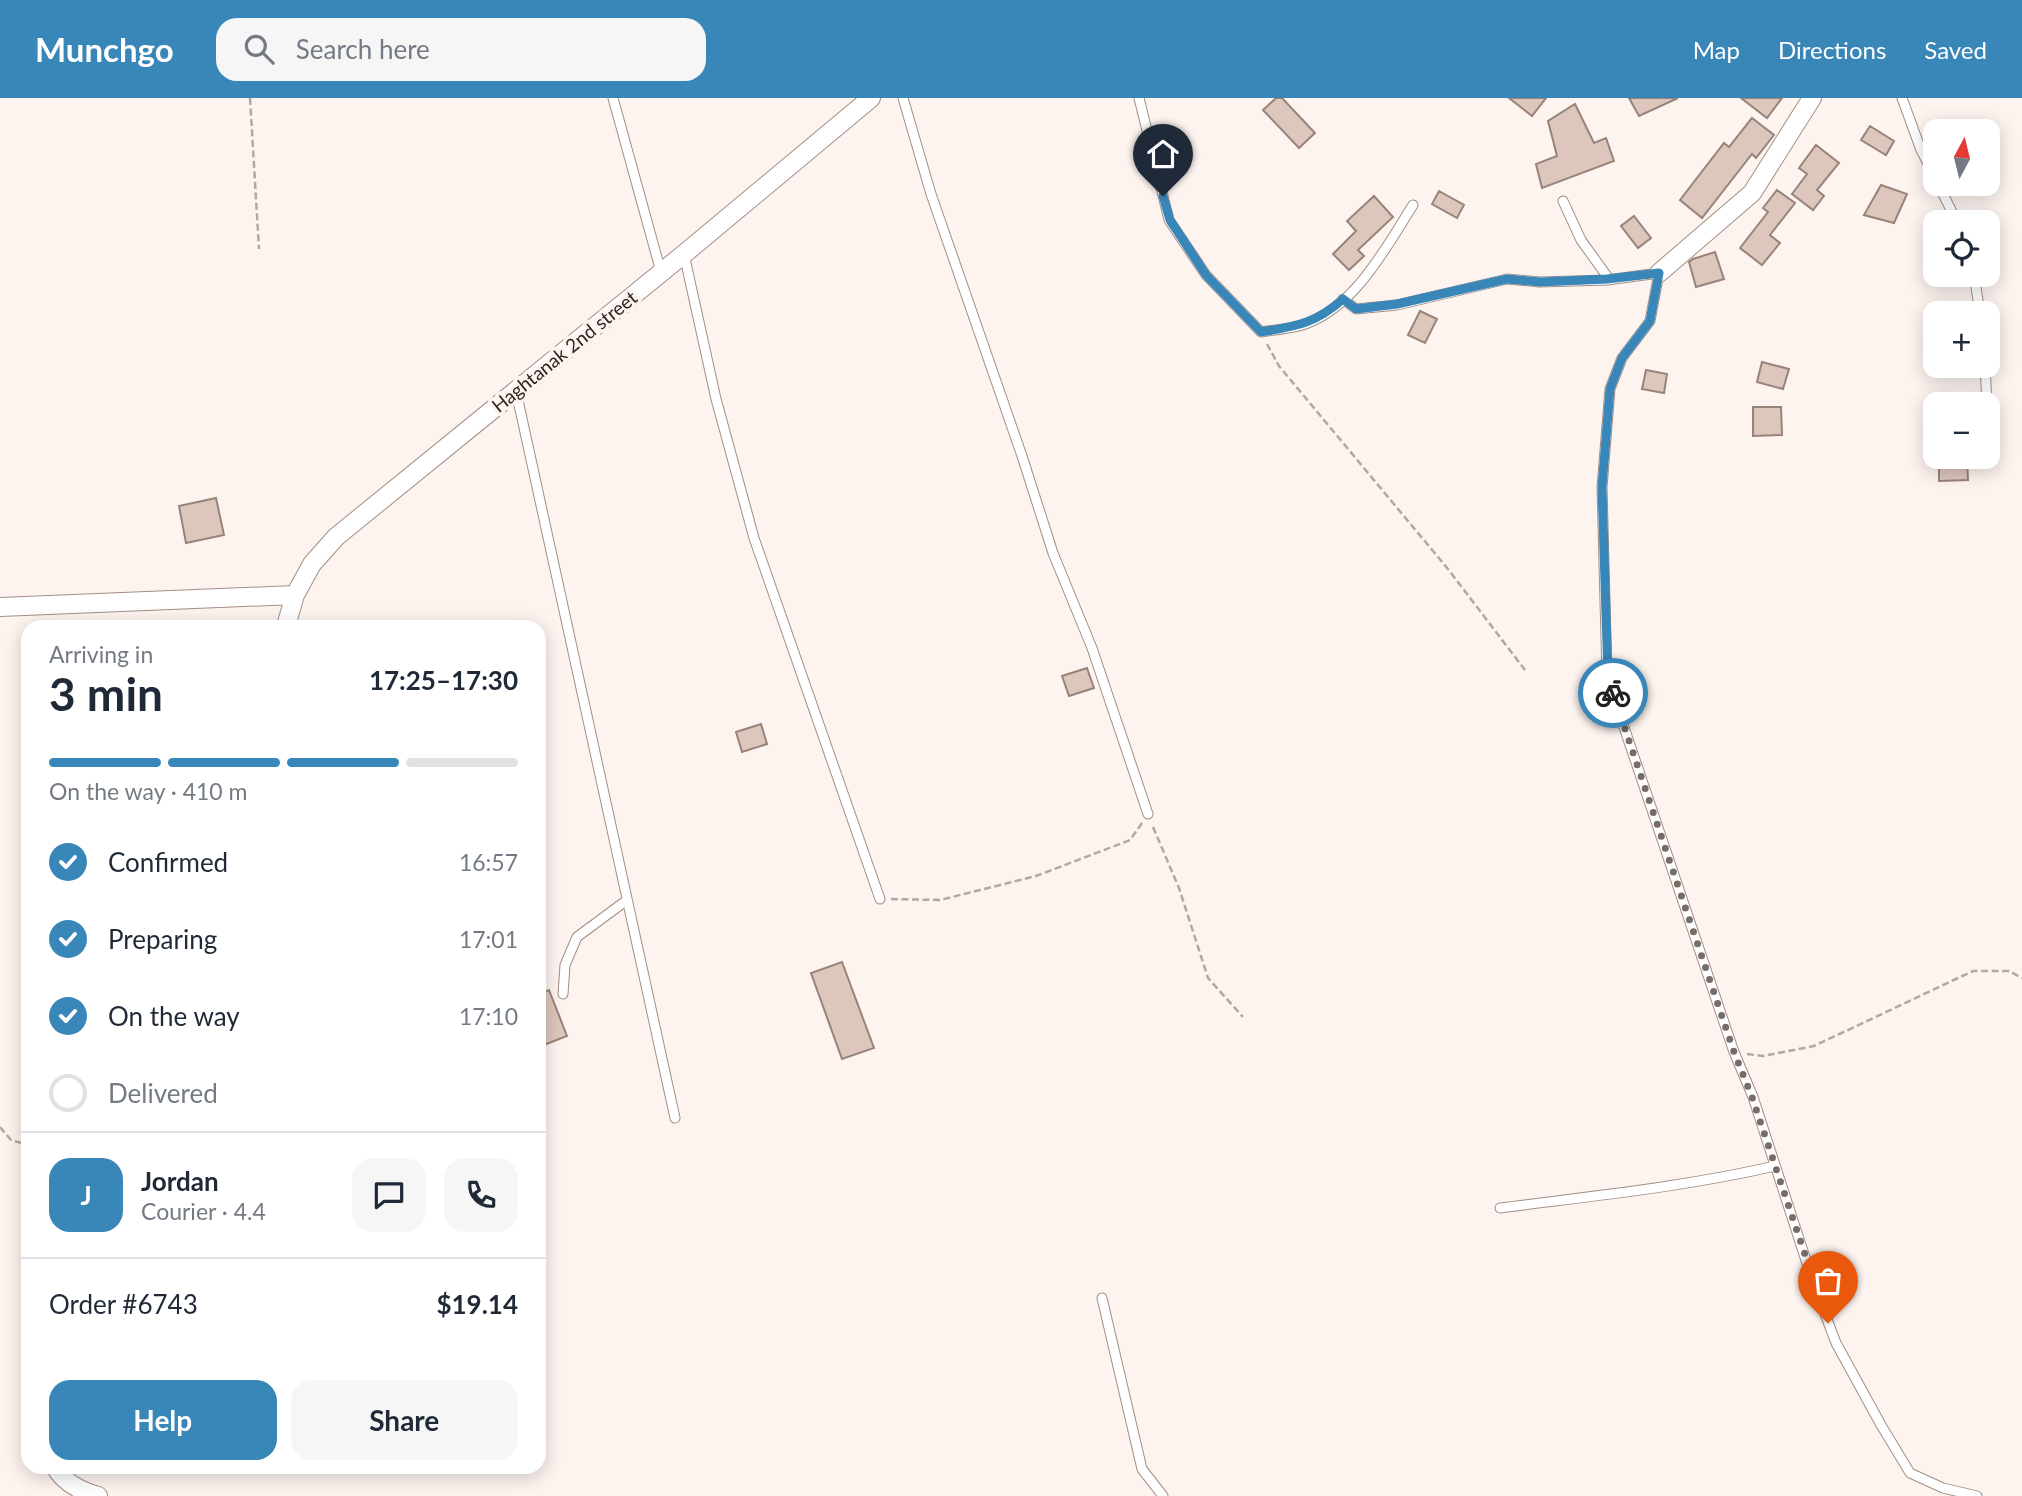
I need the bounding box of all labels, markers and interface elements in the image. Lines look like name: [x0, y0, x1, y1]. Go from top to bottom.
search box: [216, 18, 706, 81]
text: Munchgo: [35, 29, 174, 69]
icon: search: [240, 30, 278, 68]
text: Search here: [296, 33, 430, 65]
text: Map: [1693, 35, 1740, 64]
text: Directions: [1778, 35, 1886, 64]
text: Saved: [1924, 35, 1987, 64]
north arrow: [1923, 119, 2000, 196]
map controls: [1923, 119, 2000, 469]
pin: [1133, 124, 1193, 196]
icon: home: [1144, 135, 1182, 173]
button: locate: [1923, 210, 2000, 287]
street label: Haghtanak 2nd street: [487, 285, 641, 417]
button: +: [1923, 301, 2000, 378]
button: −: [1923, 392, 2000, 469]
text: Arriving in: [49, 640, 153, 668]
courier: [1578, 658, 1648, 728]
text: 17:25–17:30: [369, 664, 518, 696]
text: 3 min: [49, 666, 163, 721]
icon: bike: [1594, 674, 1632, 712]
text: On the way · 410 m: [49, 777, 248, 805]
icon: check: [49, 843, 87, 881]
text: Confirmed: [108, 846, 228, 878]
text: 16:57: [459, 848, 518, 876]
icon: check: [49, 920, 87, 958]
text: Preparing: [108, 923, 217, 955]
text: 17:01: [459, 925, 518, 953]
icon: check: [49, 997, 87, 1035]
text: On the way: [108, 1000, 240, 1032]
text: 17:10: [459, 1002, 518, 1030]
text: Delivered: [108, 1077, 218, 1109]
button: chat: [352, 1158, 426, 1232]
button: phone: [444, 1158, 518, 1232]
text: Jordan: [141, 1165, 219, 1197]
text: J: [80, 1179, 92, 1211]
text: Courier · 4.4: [141, 1197, 266, 1225]
pin: [1798, 1251, 1858, 1323]
icon: bag: [1809, 1262, 1847, 1300]
text: Order #6743: [49, 1288, 198, 1320]
text: $19.14: [436, 1288, 518, 1320]
button: Help: [49, 1380, 277, 1460]
button: Share: [291, 1380, 518, 1460]

